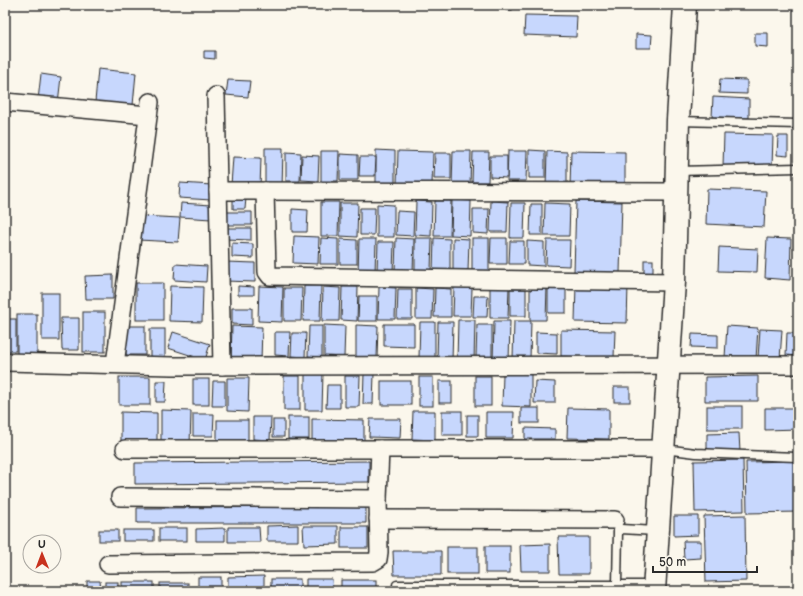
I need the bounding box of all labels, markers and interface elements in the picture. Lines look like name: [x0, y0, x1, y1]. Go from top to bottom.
north arrow: [22, 534, 62, 574]
text: U: [38, 538, 46, 551]
scale bar: [653, 548, 757, 574]
text: 50 m: [659, 555, 686, 570]

